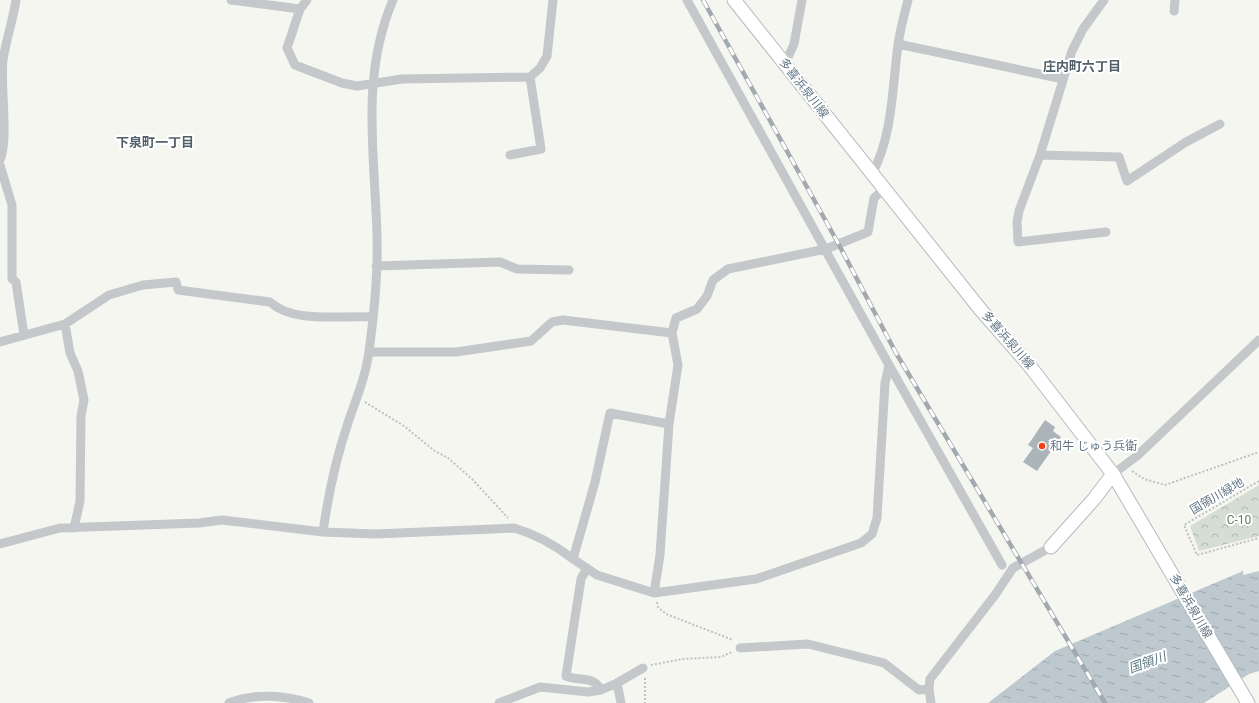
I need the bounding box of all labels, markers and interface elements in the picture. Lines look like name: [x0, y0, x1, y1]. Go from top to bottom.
street label: 多喜浜泉川線: [776, 55, 832, 121]
district label: 庄内町六丁目: [1043, 59, 1121, 74]
district label: 下泉町一丁目: [116, 135, 194, 150]
street label: 多喜浜泉川線: [979, 308, 1037, 372]
place label: 和牛 じゅう兵衛: [1050, 439, 1137, 453]
marker: 和牛 じゅう兵衛: [1037, 441, 1047, 451]
street label: 国領川緑地: [1188, 475, 1246, 517]
park label: C-10: [1227, 513, 1252, 527]
street label: 多喜浜泉川線: [1167, 571, 1215, 641]
water label: 国領川: [1126, 648, 1170, 676]

